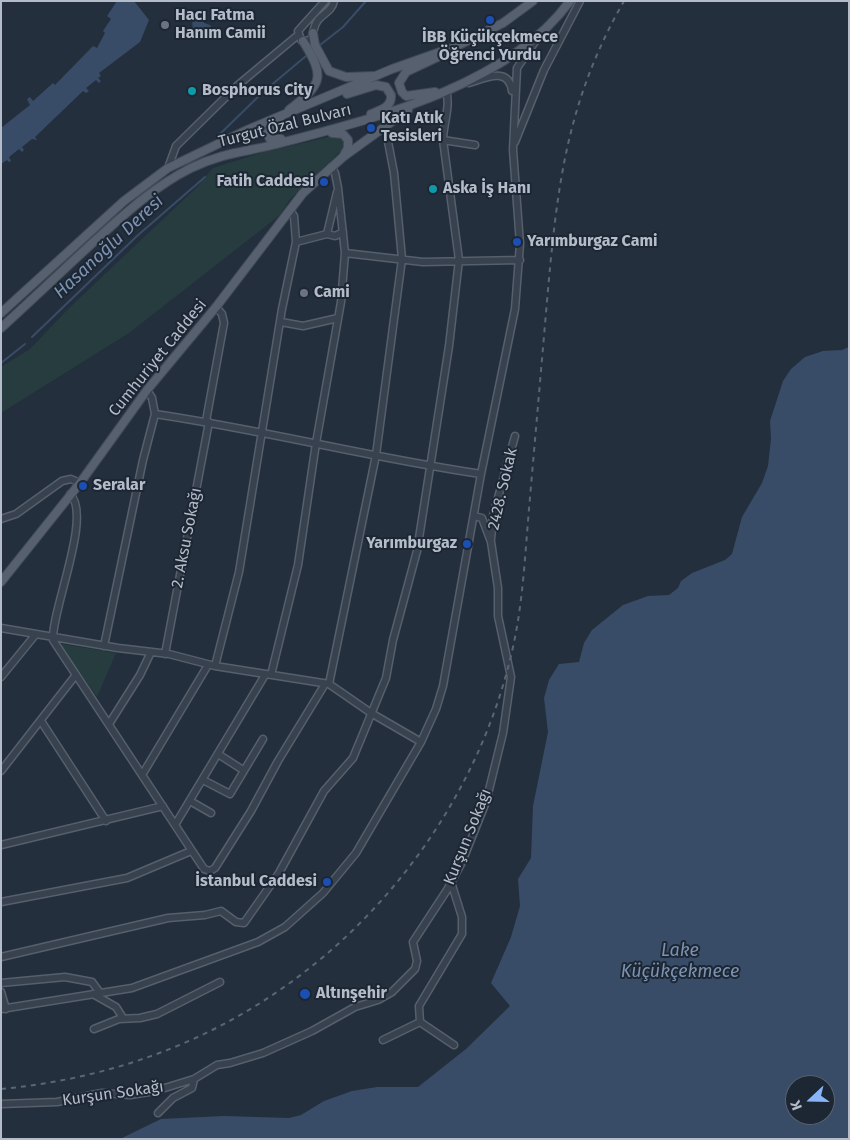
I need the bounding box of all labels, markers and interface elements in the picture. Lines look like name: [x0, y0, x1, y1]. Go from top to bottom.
place label: Hacı Fatma Hanım Camii: [175, 6, 266, 44]
marker: İBB Küçükçekmece Öğrenci Yurdu: [484, 14, 496, 26]
marker: Hacı Fatma Hanım Camii: [159, 19, 171, 31]
place label: İBB Küçükçekmece Öğrenci Yurdu: [422, 28, 558, 66]
place label: Bosphorus City: [202, 81, 312, 101]
marker: Bosphorus City: [186, 85, 198, 97]
street label: Turgut Özal Bulvarı: [217, 100, 353, 152]
place label: Katı Atık Tesisleri: [381, 109, 443, 147]
marker: Katı Atık Tesisleri: [365, 122, 377, 134]
place label: Fatih Caddesi: [217, 172, 314, 192]
marker: Fatih Caddesi: [318, 176, 330, 188]
place label: Aska İş Hanı: [443, 179, 531, 199]
marker: Aska İş Hanı: [427, 183, 439, 195]
water label: Hasanoğlu Deresi: [50, 191, 168, 303]
place label: Yarımburgaz Cami: [527, 232, 657, 252]
marker: Yarımburgaz Cami: [511, 236, 523, 248]
place label: Cami: [314, 283, 350, 303]
marker: Cami: [298, 287, 310, 299]
street label: Cumhuriyet Caddesi: [105, 296, 211, 420]
street label: 2428. Sokak: [484, 446, 522, 532]
place label: Seralar: [93, 476, 145, 496]
marker: Seralar: [77, 480, 89, 492]
street label: 2. Aksu Sokağı: [168, 486, 206, 590]
place label: Yarımburgaz: [366, 534, 457, 554]
marker: Yarımburgaz: [461, 538, 473, 550]
street label: Kurşun Sokağı: [440, 786, 496, 888]
place label: İstanbul Caddesi: [195, 872, 317, 892]
marker: İstanbul Caddesi: [321, 876, 333, 888]
water label: Lake Küçükçekmece: [621, 940, 739, 982]
place label: Altınşehir: [316, 984, 387, 1004]
marker: Altınşehir: [298, 987, 312, 1001]
north arrow: [785, 1075, 835, 1125]
street label: Kurşun Sokağı: [61, 1077, 165, 1111]
text: K: [787, 1098, 806, 1112]

